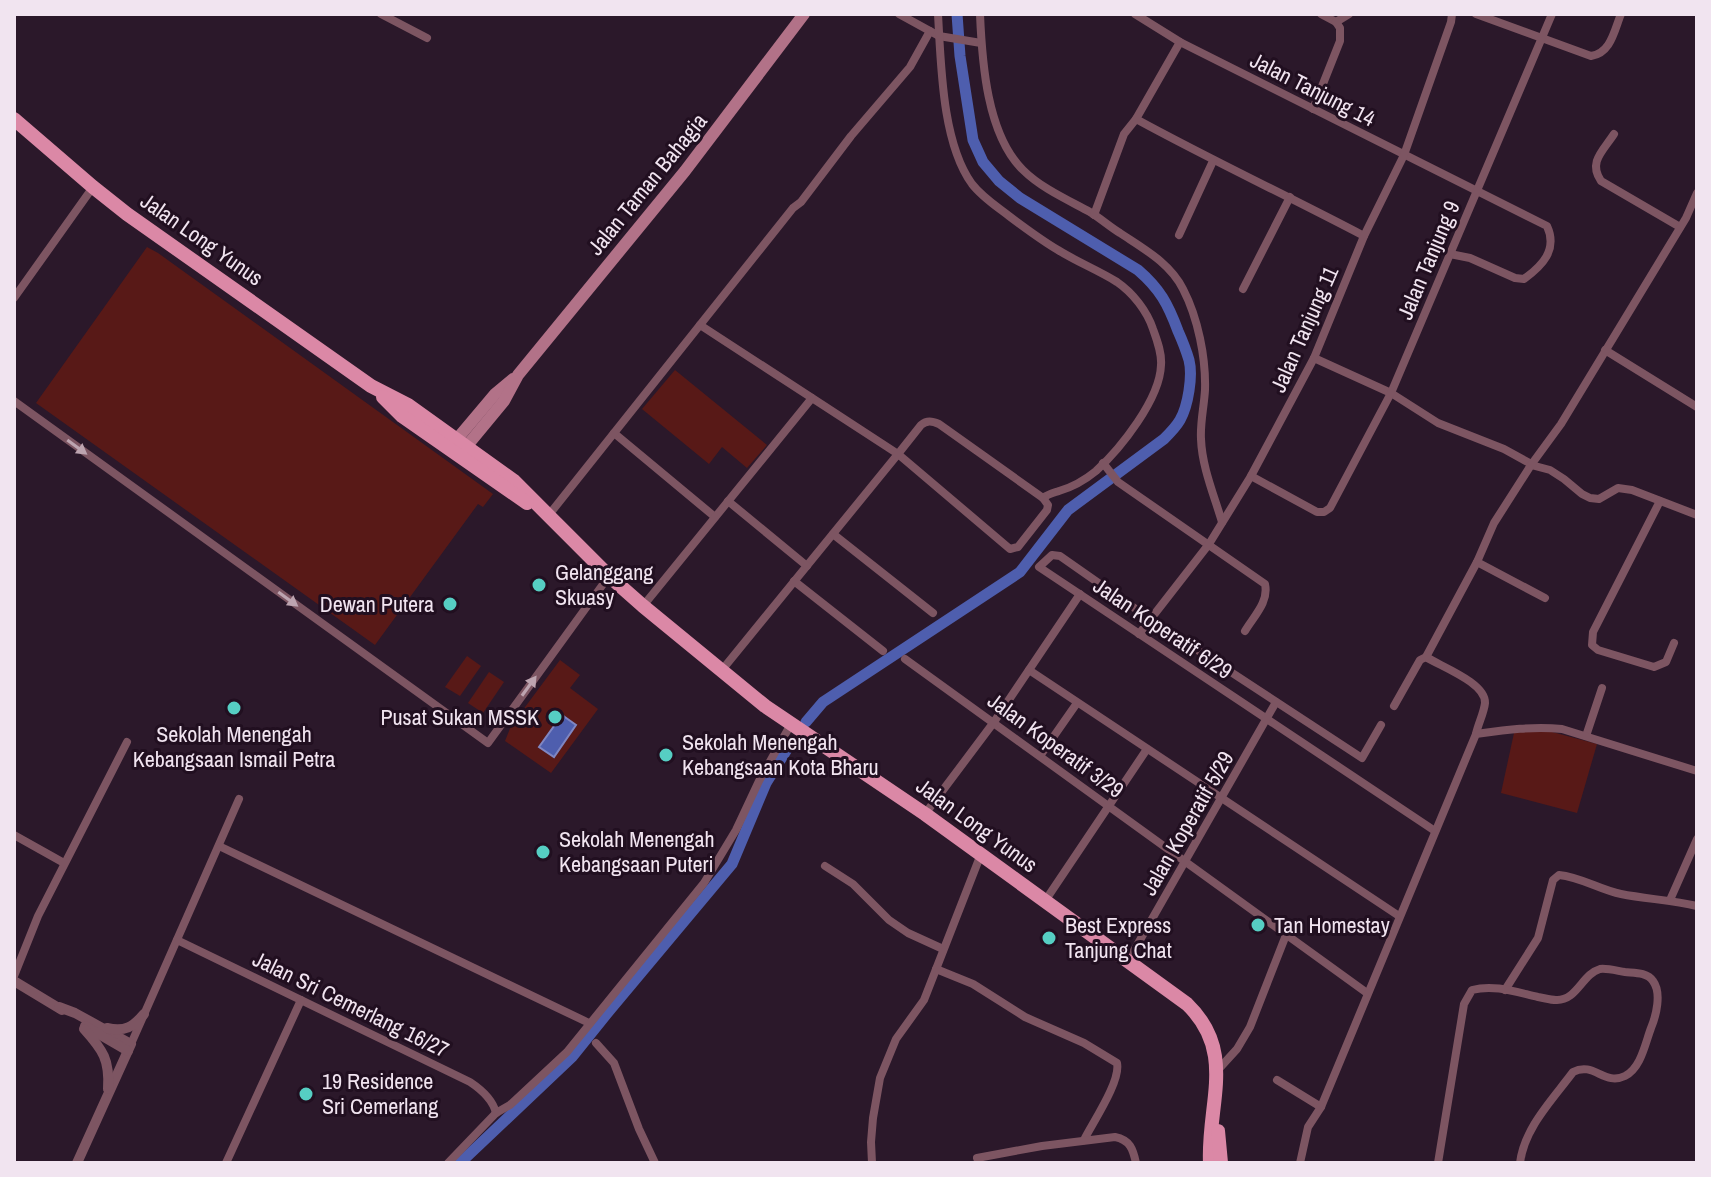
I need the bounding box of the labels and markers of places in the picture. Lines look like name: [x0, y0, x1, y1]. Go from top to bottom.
place label: Gelanggang Skuasy: [555, 557, 653, 612]
marker: Gelanggang Skuasy: [530, 576, 548, 594]
place label: Dewan Putera: [320, 589, 434, 619]
marker: Dewan Putera: [441, 595, 459, 613]
marker: Sekolah Menengah Kebangsaan Ismail Petra: [225, 699, 243, 717]
place label: Pusat Sukan MSSK: [381, 702, 539, 732]
marker: Pusat Sukan MSSK: [546, 708, 564, 726]
place label: Sekolah Menengah Kebangsaan Ismail Petra: [133, 719, 335, 774]
place label: Sekolah Menengah Kebangsaan Kota Bharu: [682, 727, 879, 782]
marker: Sekolah Menengah Kebangsaan Kota Bharu: [657, 746, 675, 764]
place label: Sekolah Menengah Kebangsaan Puteri: [559, 824, 714, 879]
marker: Sekolah Menengah Kebangsaan Puteri: [534, 843, 552, 861]
place label: Best Express Tanjung Chat: [1065, 910, 1172, 965]
place label: Tan Homestay: [1274, 910, 1390, 940]
marker: Tan Homestay: [1249, 916, 1267, 934]
marker: Best Express Tanjung Chat: [1040, 929, 1058, 947]
place label: 19 Residence Sri Cemerlang: [322, 1066, 438, 1121]
marker: 19 Residence Sri Cemerlang: [297, 1085, 315, 1103]

